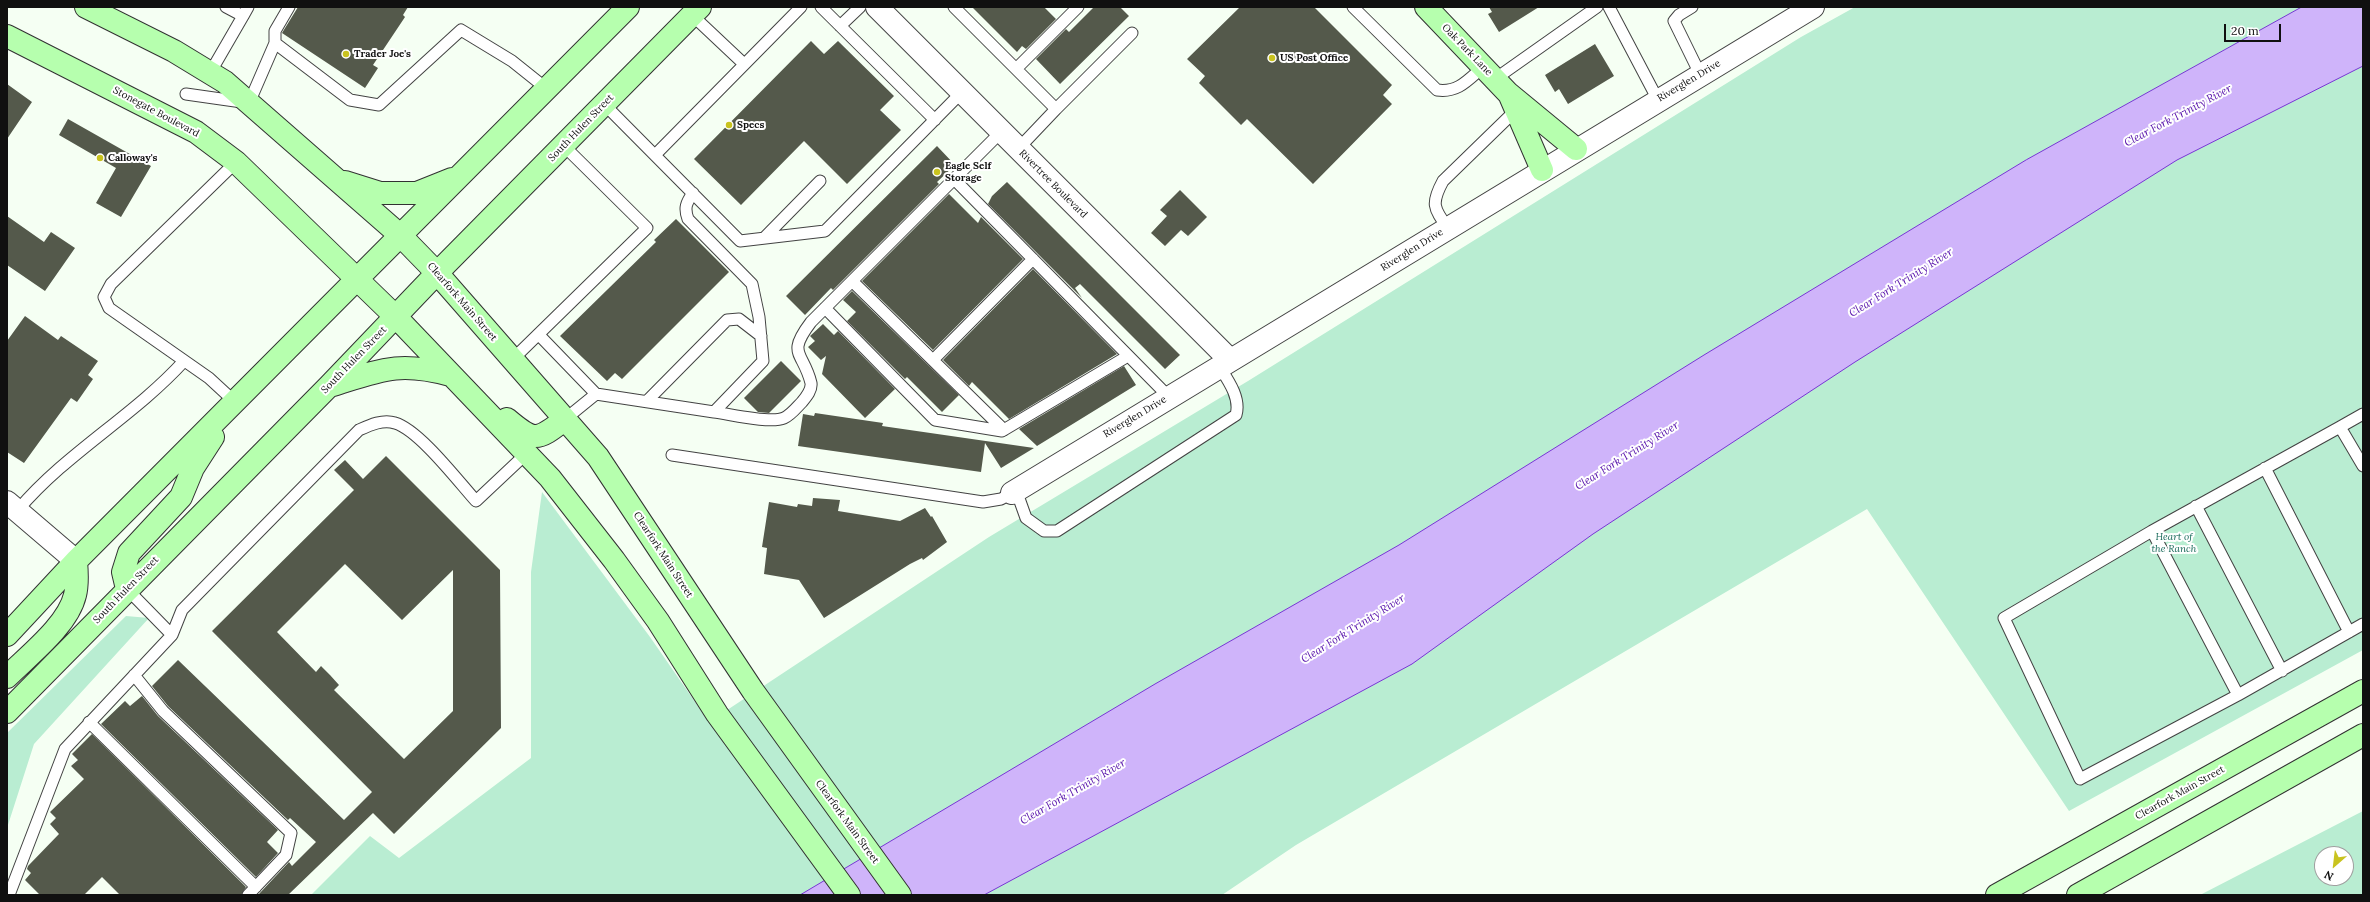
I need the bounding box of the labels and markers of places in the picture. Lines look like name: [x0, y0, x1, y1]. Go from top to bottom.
place label: Trader Joe's: [354, 48, 411, 60]
marker: Trader Joe's: [341, 49, 351, 59]
place label: US Post Office: [1280, 52, 1348, 64]
marker: US Post Office: [1267, 53, 1277, 63]
place label: Specs: [737, 119, 764, 131]
marker: Specs: [724, 120, 734, 130]
place label: Calloway's: [108, 152, 157, 164]
marker: Calloway's: [95, 153, 105, 163]
place label: Eagle Self Storage: [945, 160, 991, 184]
marker: Eagle Self Storage: [932, 167, 942, 177]

